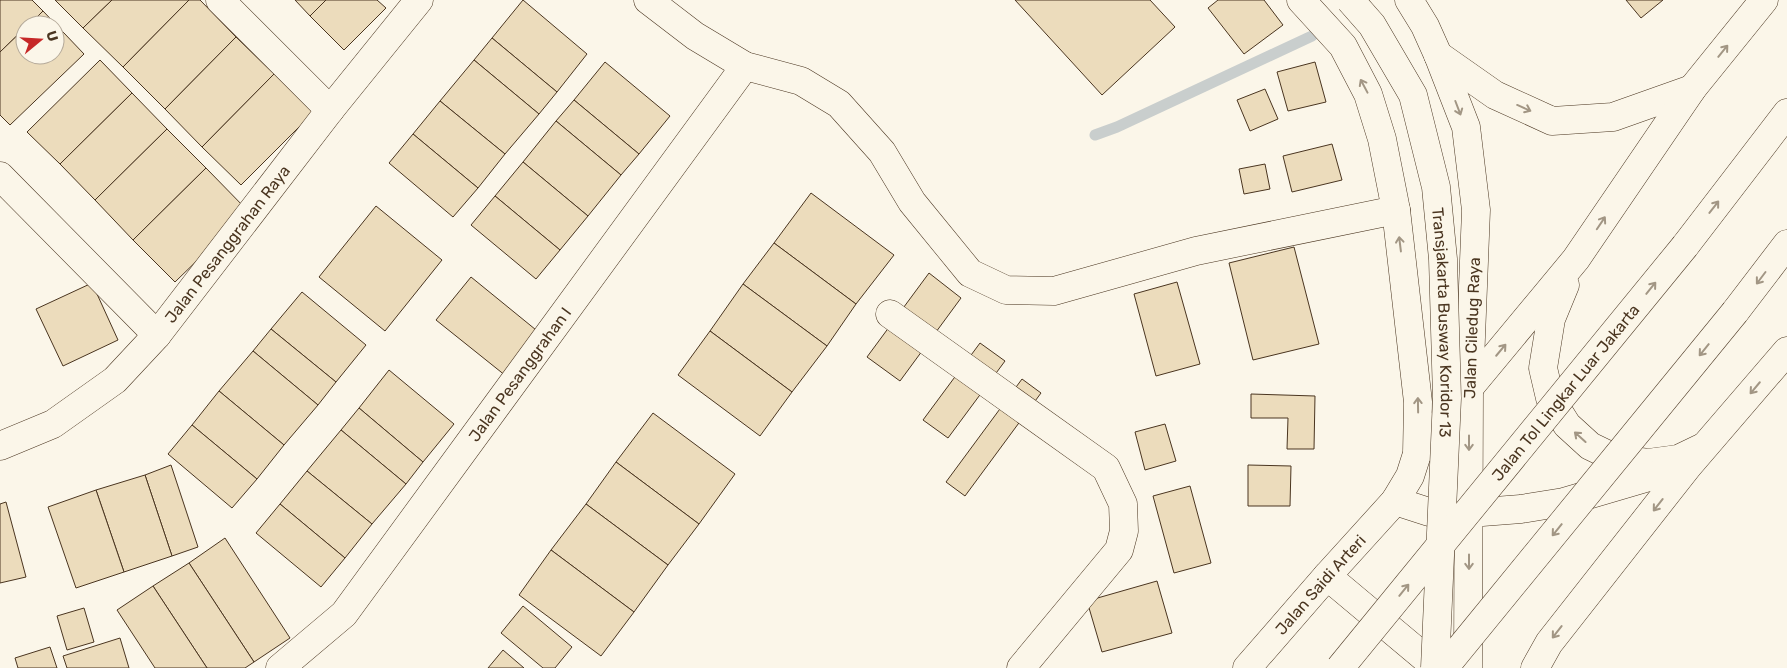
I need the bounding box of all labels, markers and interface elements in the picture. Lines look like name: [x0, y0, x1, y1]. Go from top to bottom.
north arrow: [15, 15, 65, 65]
text: U: [42, 29, 62, 44]
one-way arrow: [1717, 45, 1728, 58]
one-way arrow: [1359, 78, 1369, 93]
one-way arrow: [1454, 100, 1463, 115]
one-way arrow: [1516, 104, 1531, 114]
street label: Jalan Pesanggrahan Raya: [161, 161, 294, 326]
one-way arrow: [1709, 201, 1720, 214]
street label: Transjakarta Busway Koridor 13: [1429, 206, 1457, 438]
one-way arrow: [1596, 216, 1606, 230]
one-way arrow: [1395, 236, 1405, 252]
street label: Jalan Ciledug Raya: [1460, 257, 1484, 399]
one-way arrow: [1756, 271, 1766, 285]
one-way arrow: [1645, 282, 1656, 295]
street label: Jalan Tol Lingkar Luar Jakarta: [1488, 300, 1643, 484]
street label: Jalan Pesanggrahan I: [464, 303, 575, 445]
one-way arrow: [1699, 343, 1710, 356]
one-way arrow: [1495, 344, 1506, 357]
one-way arrow: [1750, 381, 1761, 394]
one-way arrow: [1413, 397, 1423, 414]
one-way arrow: [1573, 431, 1586, 443]
one-way arrow: [1464, 434, 1474, 451]
one-way arrow: [1652, 498, 1663, 511]
one-way arrow: [1551, 523, 1562, 536]
street label: Jalan Saidi Arteri: [1271, 531, 1369, 638]
one-way arrow: [1464, 554, 1474, 570]
one-way arrow: [1398, 583, 1409, 596]
one-way arrow: [1552, 626, 1563, 639]

